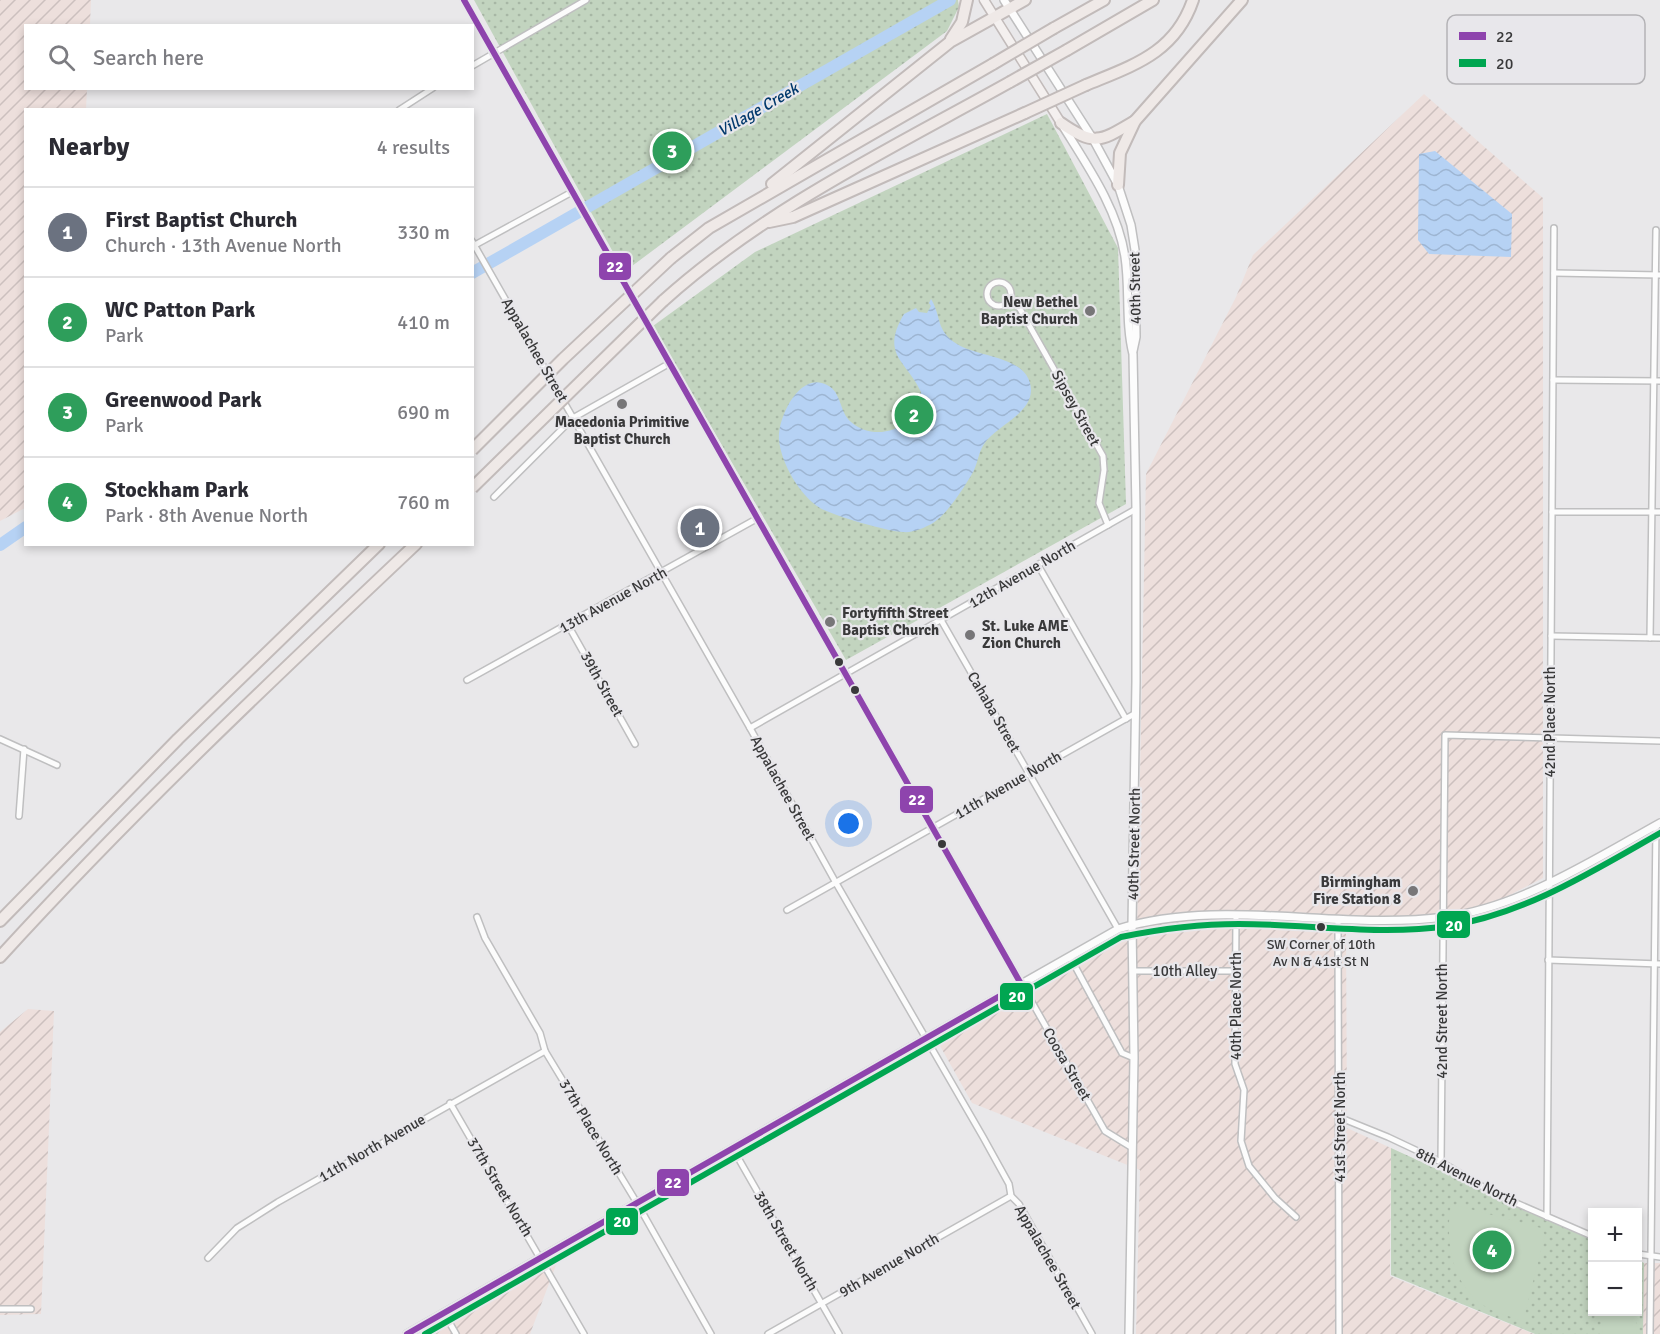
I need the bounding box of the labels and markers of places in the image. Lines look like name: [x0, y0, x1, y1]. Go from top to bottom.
pin: 3: [652, 128, 692, 174]
place label: New Bethel Baptist Church: [981, 293, 1078, 328]
marker: New Bethel Baptist Church: [1083, 304, 1097, 318]
pin: 2: [894, 392, 934, 438]
marker: Macedonia Primitive Baptist Church: [615, 397, 629, 411]
place label: Macedonia Primitive Baptist Church: [555, 413, 689, 448]
pin: 1: [680, 506, 720, 550]
place label: Fortyfifth Street Baptist Church: [842, 604, 949, 639]
marker: Fortyfifth Street Baptist Church: [823, 615, 837, 629]
place label: St. Luke AME Zion Church: [982, 617, 1069, 652]
marker: St. Luke AME Zion Church: [963, 628, 977, 642]
unlabelled marker: [833, 656, 845, 668]
unlabelled marker: [849, 684, 861, 696]
unlabelled marker: [936, 838, 948, 850]
place label: Birmingham Fire Station 8: [1313, 873, 1401, 908]
marker: Birmingham Fire Station 8: [1406, 884, 1420, 898]
marker: SW Corner of 10th Av N & 41st St N: [1315, 921, 1327, 933]
place label: SW Corner of 10th Av N & 41st St N: [1267, 936, 1375, 970]
pin: 4: [1472, 1228, 1512, 1272]

